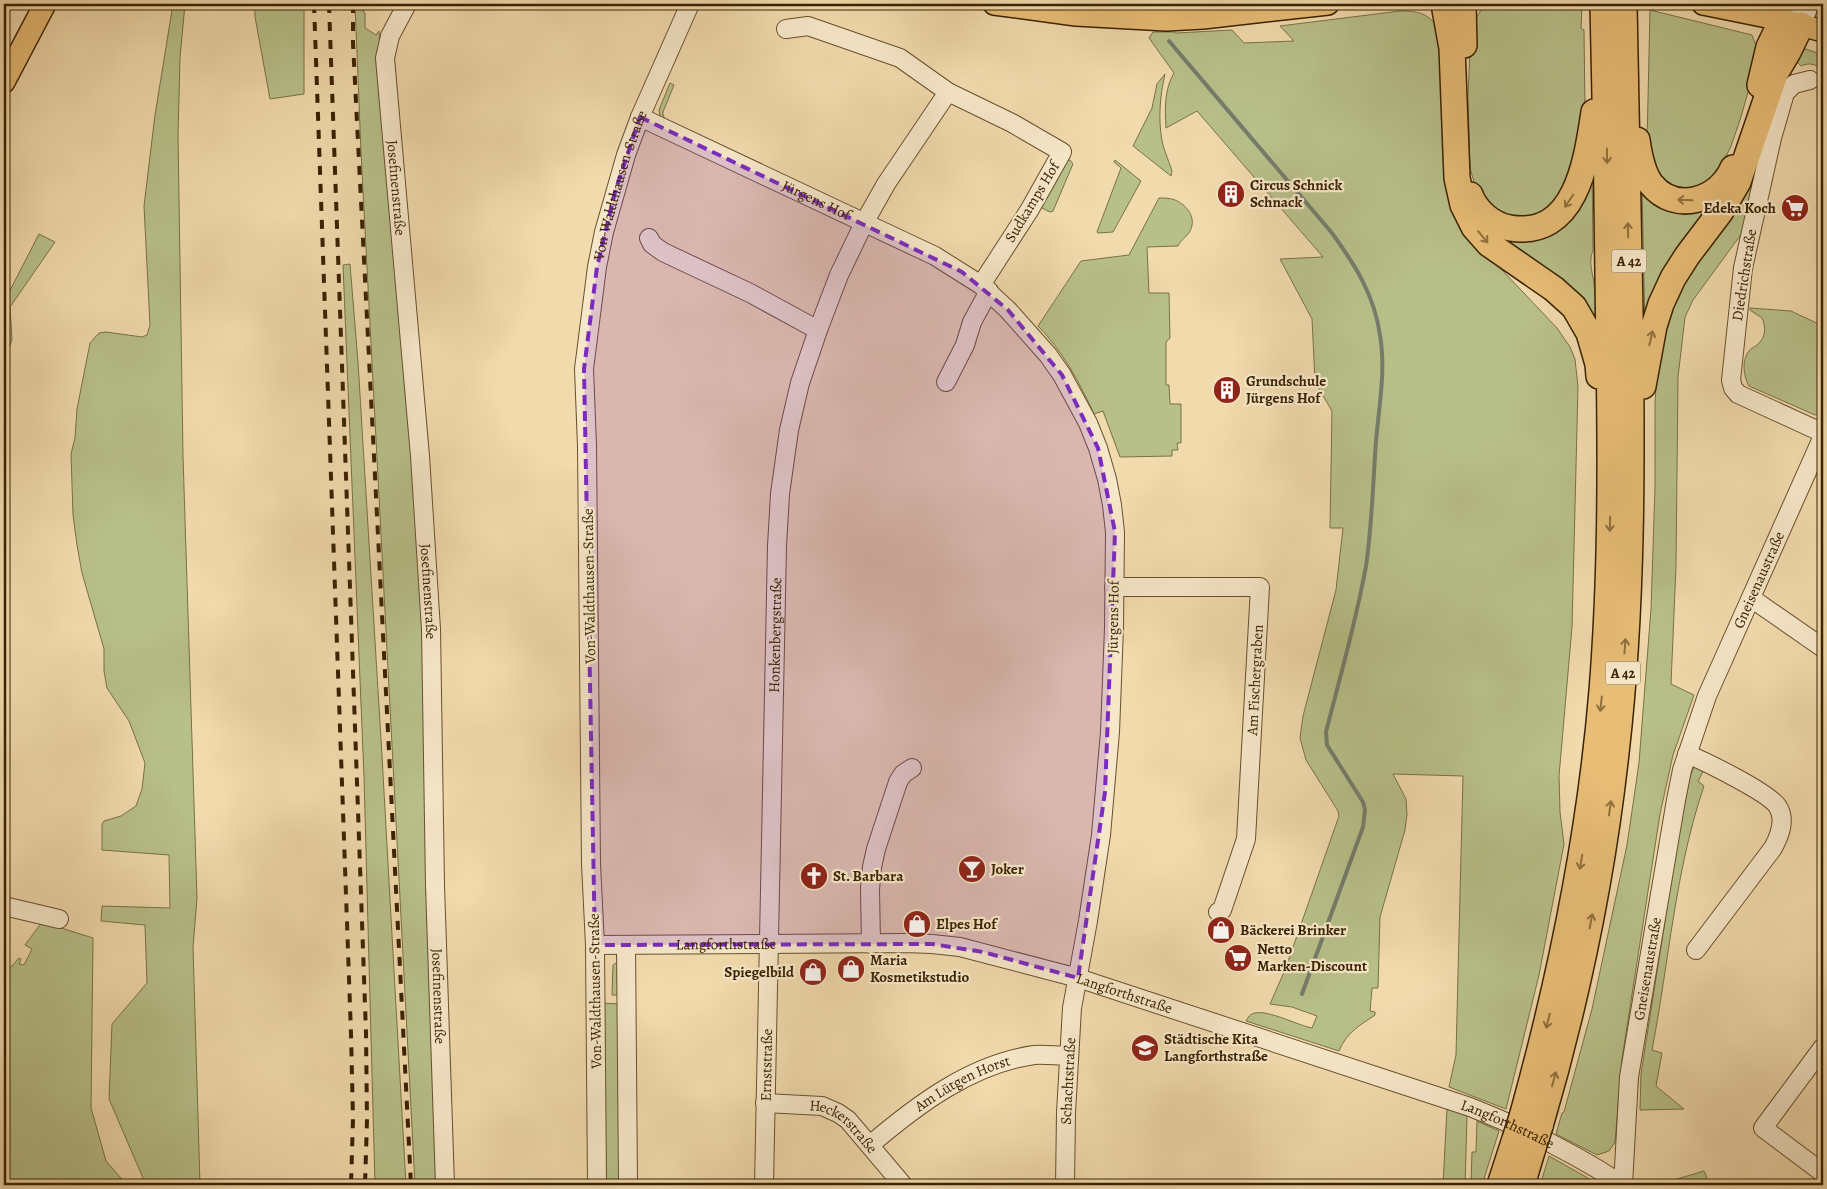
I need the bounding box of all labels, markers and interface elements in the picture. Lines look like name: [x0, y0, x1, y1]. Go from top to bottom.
street label: Von-Waldthausen-Straße: [588, 107, 652, 263]
street label: Josefinenstraße: [382, 139, 411, 237]
one-way arrow: [1602, 147, 1611, 163]
street label: Sudkamps Hof: [1000, 156, 1065, 246]
street label: Jürgens Hof: [779, 175, 856, 226]
place label: Circus Schnick Schnack: [1250, 175, 1342, 212]
building icon: Circus Schnick Schnack: [1216, 179, 1246, 209]
supermarket icon: Edeka Koch: [1780, 193, 1810, 223]
one-way arrow: [1564, 194, 1574, 208]
one-way arrow: [1678, 195, 1694, 205]
place label: Edeka Koch: [1703, 198, 1776, 218]
one-way arrow: [1623, 222, 1633, 238]
street label: Diedrichstraße: [1727, 227, 1761, 323]
one-way arrow: [1478, 231, 1489, 244]
road number: A 42: [1612, 250, 1646, 272]
one-way arrow: [1647, 331, 1656, 347]
place label: Grundschule Jürgens Hof: [1246, 371, 1326, 408]
building icon: Grundschule Jürgens Hof: [1212, 375, 1242, 405]
street label: Von-Waldthausen-Straße: [578, 508, 600, 665]
one-way arrow: [1605, 516, 1615, 532]
street label: Gneisenaustraße: [1728, 528, 1789, 632]
street label: Josefinenstraße: [416, 543, 441, 640]
street label: Honkenbergstraße: [764, 577, 786, 693]
street label: Jürgens Hof: [1102, 578, 1124, 654]
street label: Am Fischergraben: [1242, 624, 1268, 737]
one-way arrow: [1621, 638, 1630, 654]
road number: A 42: [1606, 661, 1640, 684]
one-way arrow: [1596, 695, 1605, 711]
one-way arrow: [1605, 800, 1615, 816]
bar icon: Joker: [957, 854, 987, 884]
one-way arrow: [1575, 854, 1585, 870]
place label: Joker: [991, 859, 1024, 879]
church icon: St. Barbara: [799, 861, 829, 891]
place label: St. Barbara: [833, 866, 904, 886]
shop icon: Elpes Hof: [902, 909, 932, 939]
street label: Von-Waldthausen-Straße: [584, 913, 606, 1070]
one-way arrow: [1587, 913, 1596, 929]
place label: Elpes Hof: [936, 914, 998, 934]
shop icon: Bäckerei Brinker: [1206, 915, 1236, 945]
street label: Gneisenaustraße: [1629, 915, 1666, 1022]
place label: Bäckerei Brinker: [1240, 920, 1346, 940]
street label: Langforthstraße: [676, 934, 776, 954]
place label: Netto Marken-Discount: [1257, 939, 1367, 976]
supermarket icon: Netto Marken-Discount: [1223, 943, 1253, 973]
street label: Josefinenstraße: [427, 948, 450, 1045]
place label: Maria Kosmetikstudio: [870, 950, 970, 987]
shop icon: Maria Kosmetikstudio: [836, 954, 866, 984]
shop icon: Spiegelbild: [798, 957, 828, 987]
place label: Spiegelbild: [724, 962, 795, 982]
street label: Langforthstraße: [1074, 968, 1175, 1019]
one-way arrow: [1543, 1013, 1552, 1029]
street label: Ernststraße: [756, 1028, 777, 1102]
place label: Städtische Kita Langforthstraße: [1164, 1029, 1268, 1066]
school or university icon: Städtische Kita Langforthstraße: [1130, 1033, 1160, 1063]
street label: Schachtstraße: [1056, 1037, 1080, 1125]
street label: Am Lütgen Horst: [910, 1051, 1012, 1117]
one-way arrow: [1550, 1071, 1559, 1087]
street label: Heckerstraße: [809, 1095, 882, 1158]
street label: Langforthstraße: [1458, 1095, 1558, 1154]

